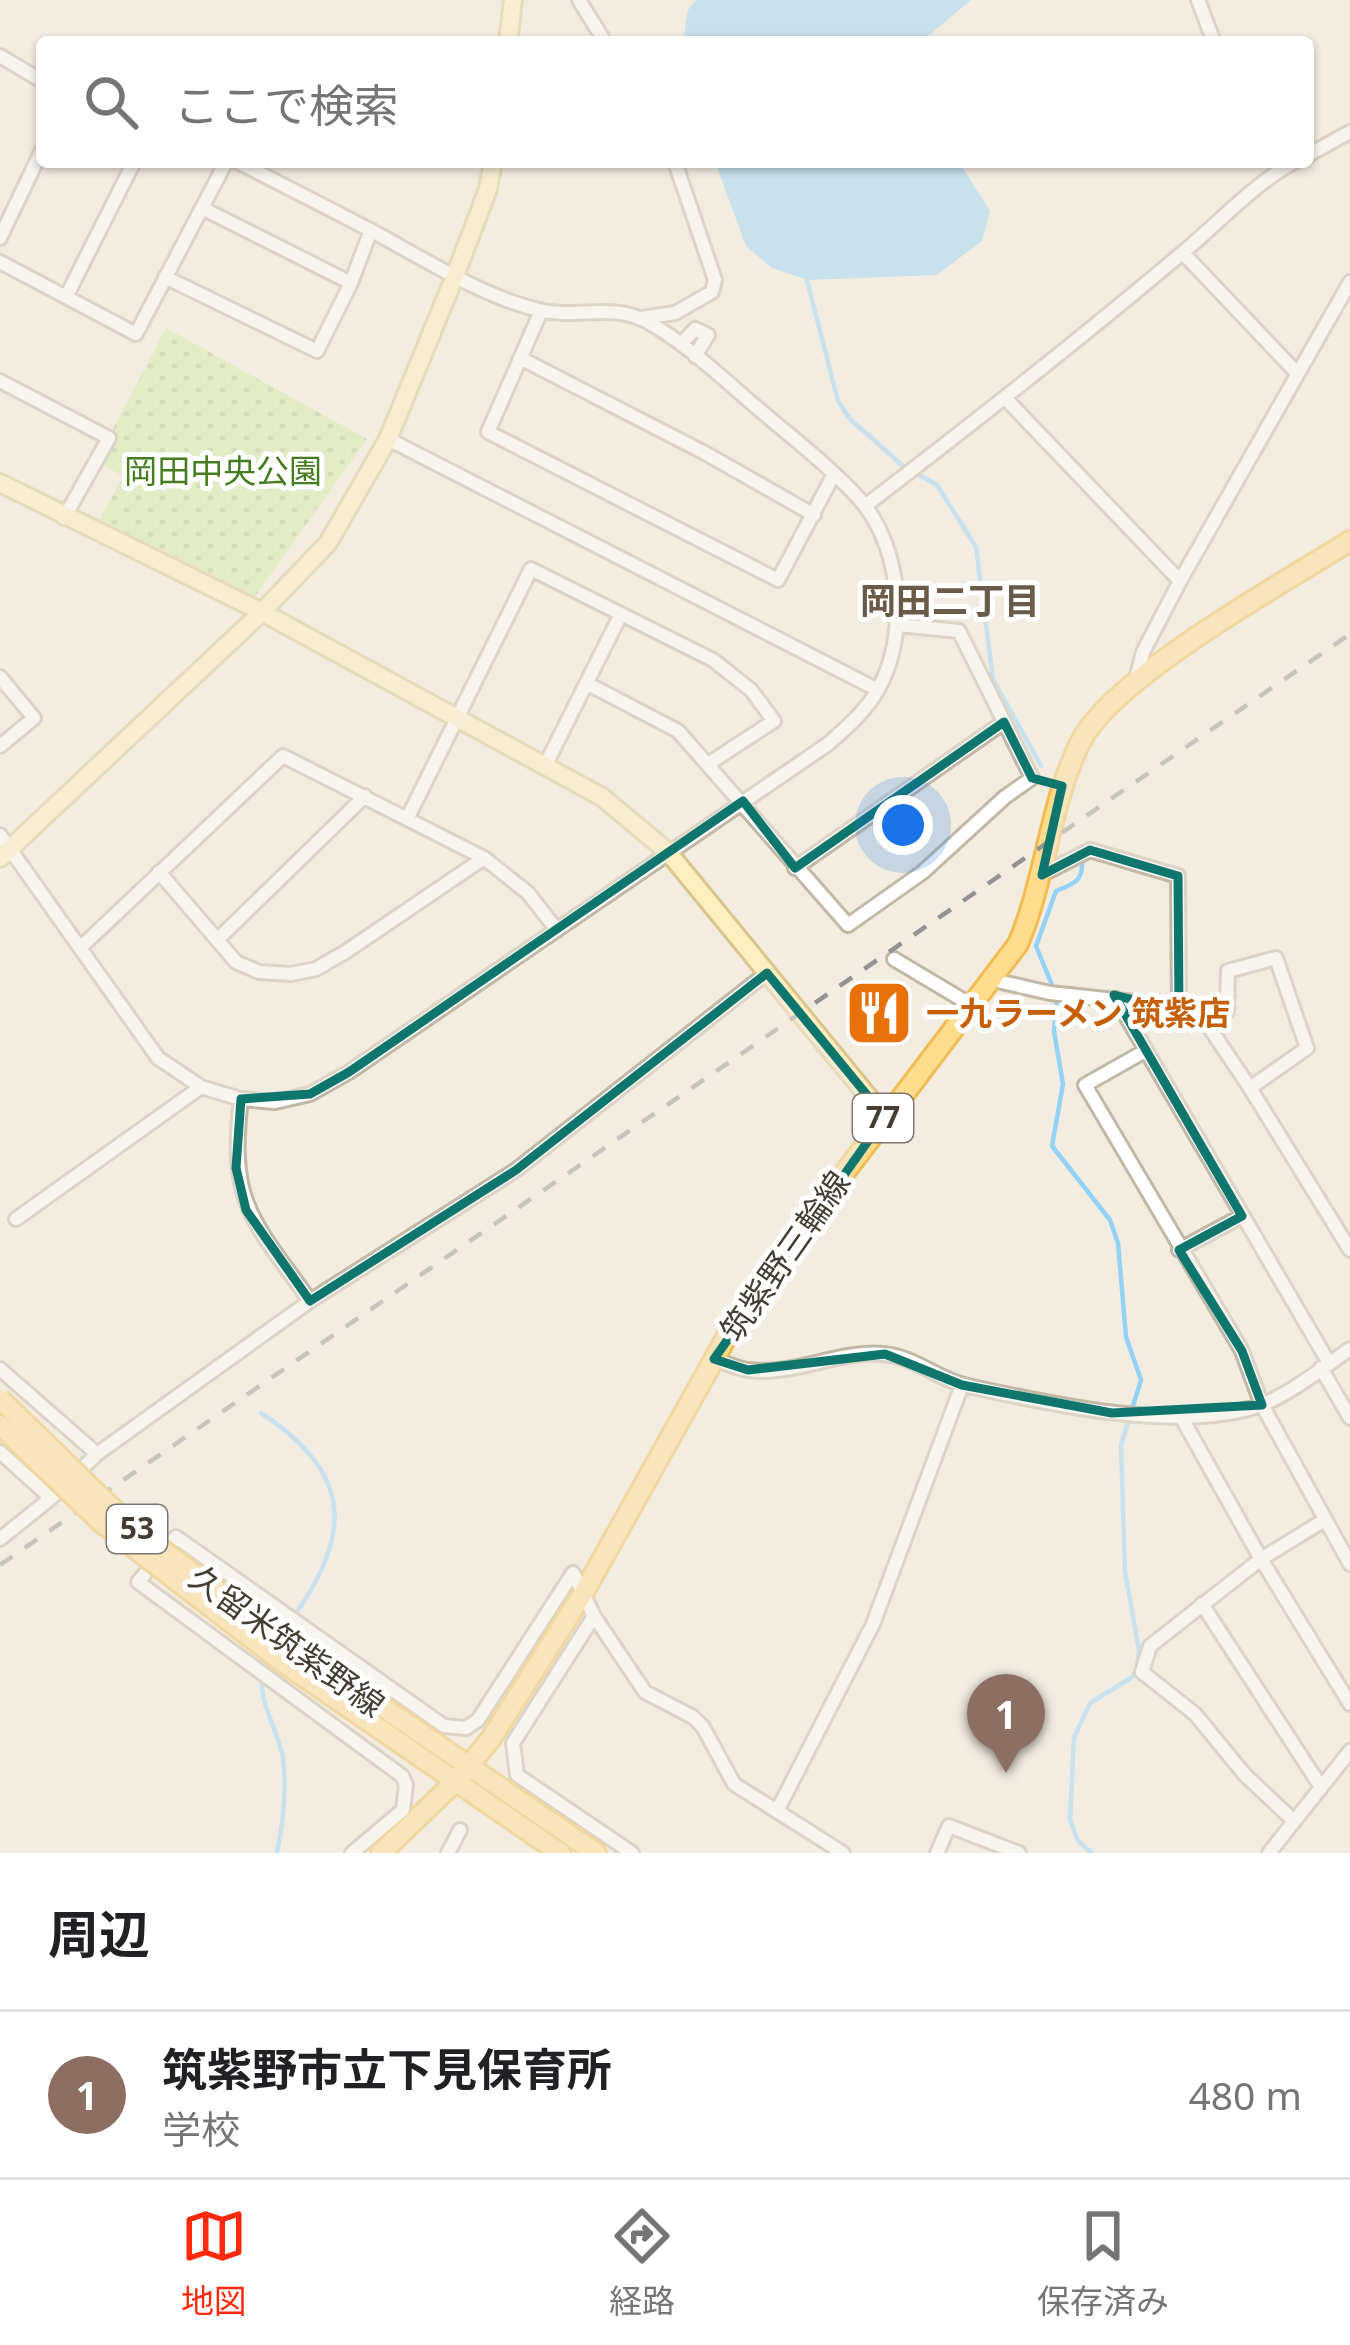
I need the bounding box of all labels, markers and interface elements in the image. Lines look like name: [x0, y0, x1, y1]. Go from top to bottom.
search box: [36, 36, 1314, 168]
icon: search: [78, 69, 144, 135]
text: ここで検索: [174, 74, 399, 135]
park label: 岡田中央公園: [124, 448, 322, 493]
district label: 岡田二丁目: [860, 576, 1040, 625]
your location: [873, 795, 933, 855]
restaurant icon: 一九ラーメン 筑紫店: [844, 978, 914, 1048]
place label: 一九ラーメン 筑紫店: [926, 990, 1230, 1035]
road number: 77: [853, 1094, 913, 1142]
street label: 筑紫野三輪線: [709, 1162, 860, 1350]
road number: 53: [107, 1505, 167, 1553]
street label: 久留米筑紫野線: [181, 1555, 394, 1727]
pin: 1: [967, 1674, 1045, 1773]
text: 周辺: [48, 1898, 150, 1968]
text: 筑紫野市立下見保育所: [162, 2038, 612, 2099]
text: 1: [76, 2068, 98, 2121]
text: 480 m: [1188, 2068, 1302, 2121]
text: 学校: [162, 2102, 240, 2155]
tab: 地図: [181, 2203, 247, 2323]
tab: 経路: [609, 2203, 675, 2323]
tab: 保存済み: [1037, 2203, 1169, 2323]

